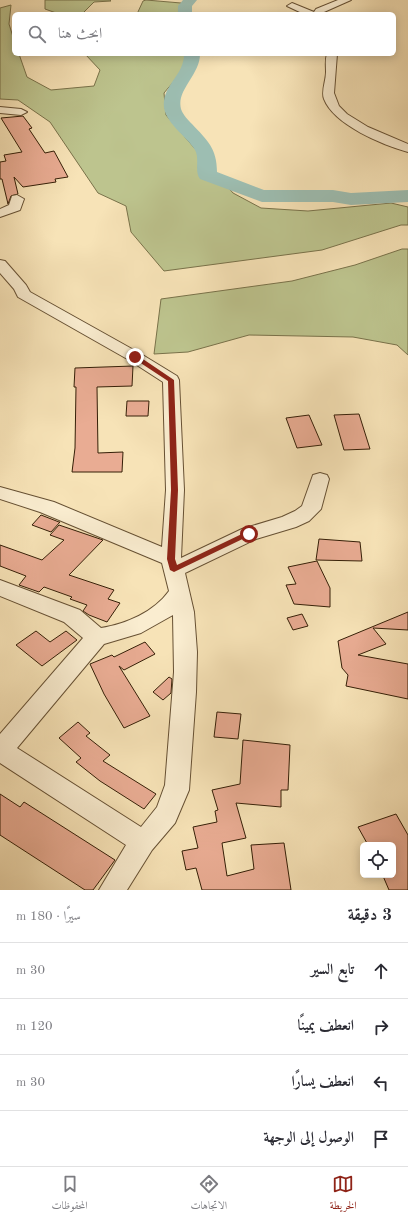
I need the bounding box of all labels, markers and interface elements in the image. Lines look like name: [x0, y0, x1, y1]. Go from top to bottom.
search box: [12, 12, 396, 56]
icon: search: [26, 23, 48, 45]
text: ابحث هنا: [58, 27, 102, 42]
route end: [126, 348, 144, 366]
route start: [240, 525, 258, 543]
map controls: [360, 842, 396, 878]
button: locate: [360, 842, 396, 878]
text: 3 دقيقة: [348, 907, 392, 924]
text: سيرًا · 180 m: [16, 910, 81, 923]
icon: ahead: [370, 960, 392, 982]
text: تابع السير: [311, 963, 354, 978]
text: 30 m: [16, 964, 45, 977]
icon: right: [370, 1016, 392, 1038]
text: انعطف يمينًا: [298, 1019, 354, 1034]
text: 120 m: [16, 1020, 53, 1033]
icon: left: [370, 1072, 392, 1094]
text: انعطف يسارًا: [292, 1075, 354, 1090]
text: 30 m: [16, 1076, 45, 1089]
icon: arrive: [370, 1128, 392, 1150]
text: الوصول إلى الوجهة: [263, 1131, 354, 1146]
tab: المحفوظات: [51, 1173, 88, 1216]
tab: الاتجاهات: [190, 1173, 227, 1216]
tab: الخريطة: [330, 1173, 357, 1216]

